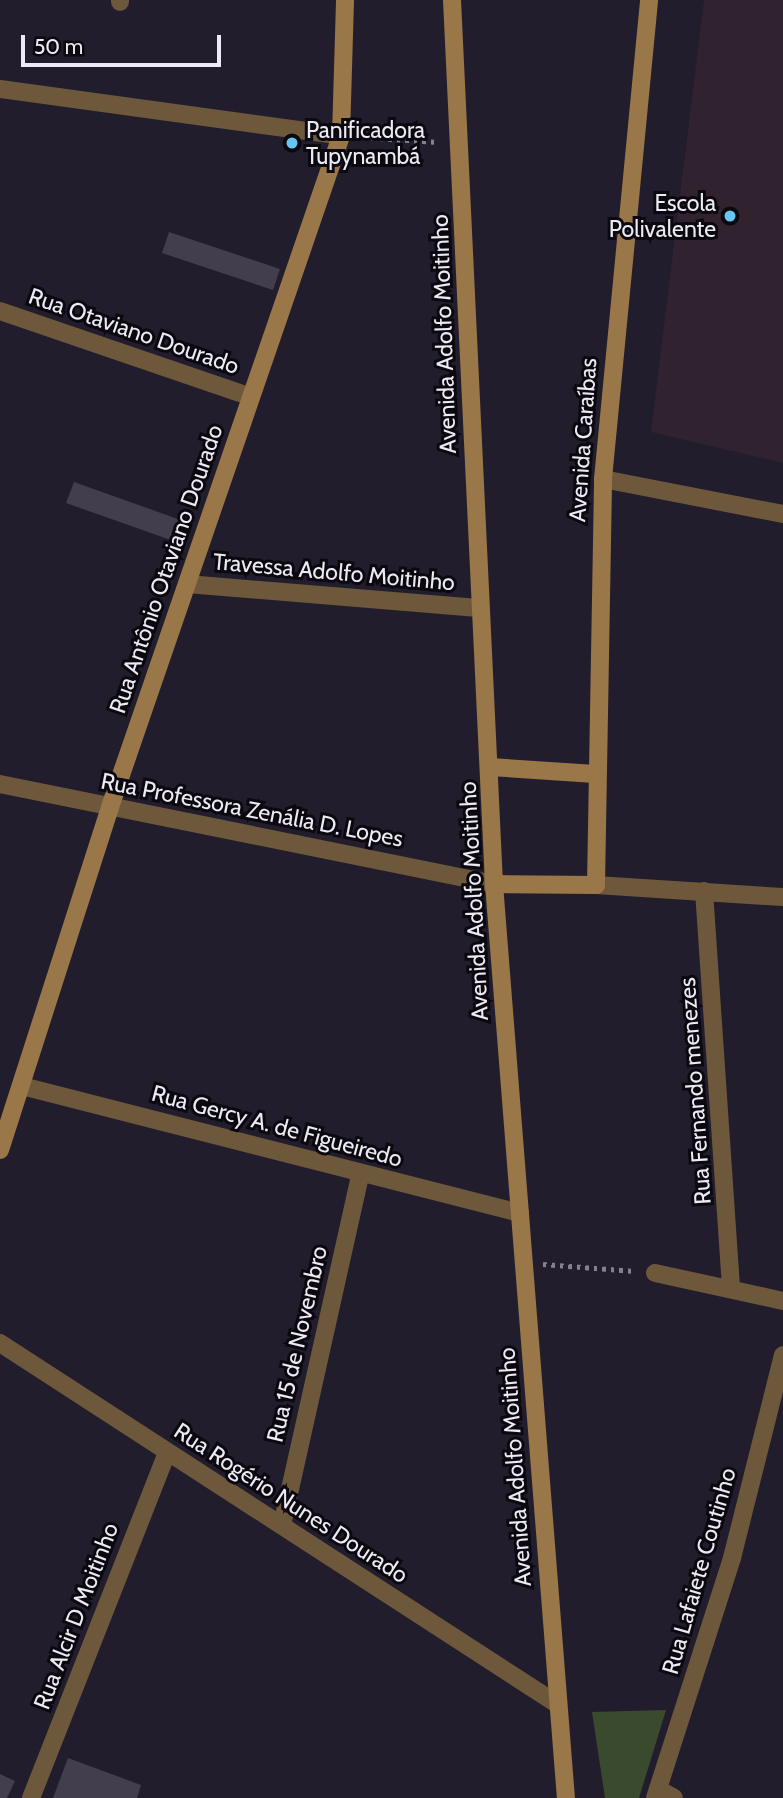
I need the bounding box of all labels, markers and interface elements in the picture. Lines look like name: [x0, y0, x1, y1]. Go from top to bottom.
scale bar: [24, 21, 224, 65]
text: 50 m: [34, 34, 83, 59]
place label: Panificadora Tupynambá: [306, 116, 425, 170]
marker: Panificadora Tupynambá: [284, 135, 300, 151]
place label: Escola Polivalente: [609, 189, 716, 243]
marker: Escola Polivalente: [722, 208, 738, 224]
street label: Avenida Adolfo Moitinho: [426, 214, 462, 454]
street label: Rua Otaviano Dourado: [25, 282, 243, 380]
street label: Avenida Caraíbas: [563, 357, 603, 523]
street label: Rua Antônio Otaviano Dourado: [104, 421, 228, 717]
street label: Travessa Adolfo Moitinho: [212, 548, 456, 596]
street label: Rua Professora Zenália D. Lopes: [99, 767, 405, 853]
street label: Avenida Adolfo Moitinho: [454, 781, 494, 1021]
street label: Rua Fernando menezes: [673, 976, 717, 1206]
street label: Rua Gercy A. de Figueiredo: [149, 1079, 405, 1173]
street label: Rua 15 de Novembro: [261, 1243, 333, 1445]
street label: Avenida Adolfo Moitinho: [493, 1347, 537, 1587]
street label: Rua Rogério Nunes Dourado: [169, 1417, 413, 1589]
street label: Rua Lafaiete Coutinho: [656, 1465, 742, 1677]
street label: Rua Alcir D Moitinho: [28, 1519, 124, 1713]

